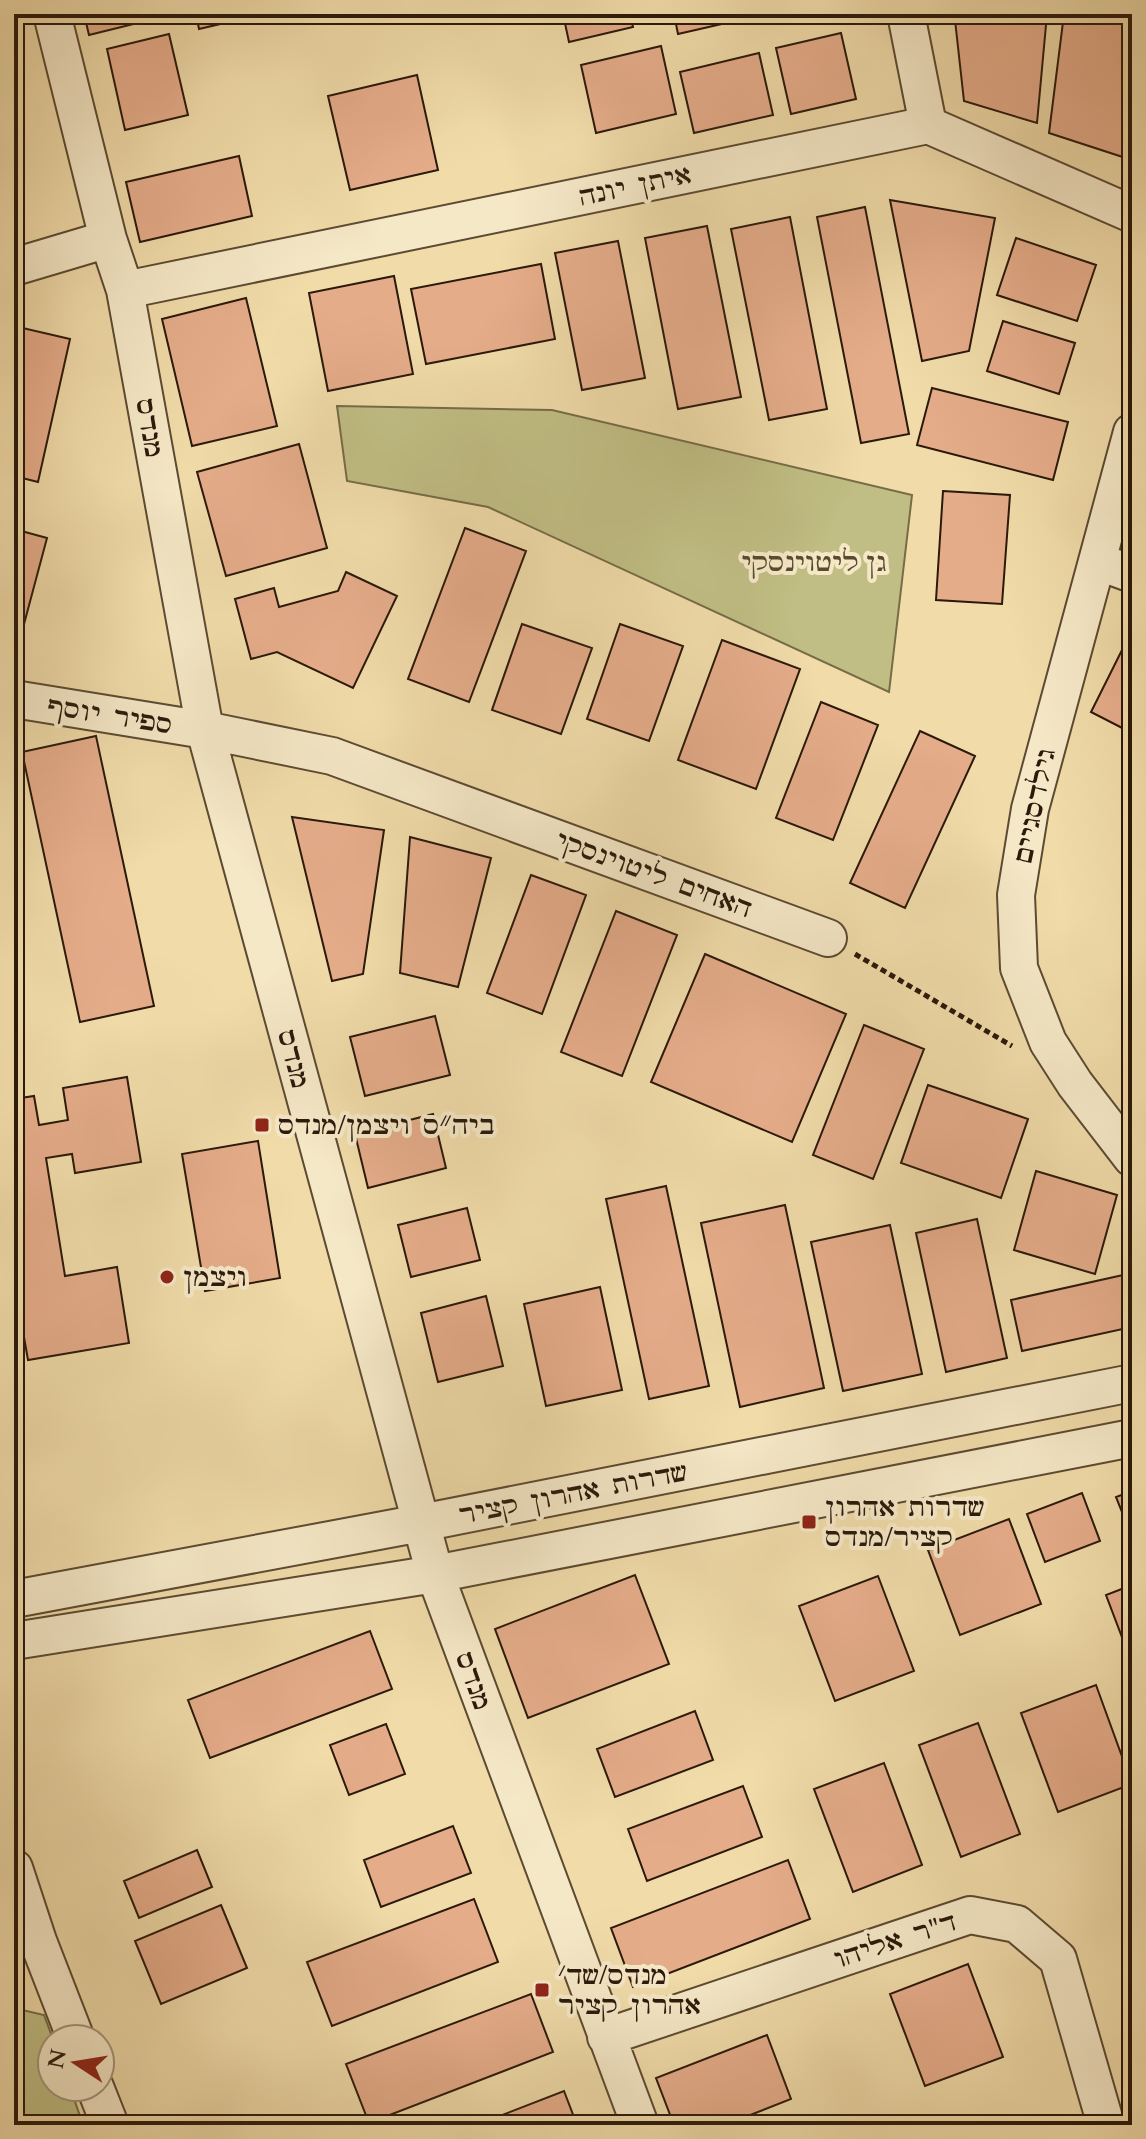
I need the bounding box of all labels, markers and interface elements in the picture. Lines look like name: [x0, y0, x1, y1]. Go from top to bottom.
street label: איתן יונה: [576, 157, 694, 214]
street label: מנדס: [127, 396, 172, 460]
park label: גן ליטוינסקי: [741, 545, 887, 580]
street label: ספיר יוסף: [45, 688, 175, 743]
street label: גילדסגיים: [1005, 745, 1064, 867]
street label: האחים ליטוינסקי: [551, 823, 757, 926]
street label: מנדס: [269, 1026, 318, 1092]
place label: ביה״ס ויצמן/מנדס: [278, 1108, 495, 1143]
marker: ביה״ס ויצמן/מנדס: [253, 1116, 271, 1134]
place label: ויצמן: [183, 1260, 247, 1295]
marker: ויצמן: [158, 1268, 176, 1286]
street label: שדרות אהרון קציר: [456, 1454, 691, 1533]
place label: שדרות אהרון קציר/מנדס: [825, 1490, 985, 1555]
marker: שדרות אהרון קציר/מנדס: [800, 1513, 818, 1531]
street label: מנדס: [447, 1647, 500, 1715]
street label: ד"ר אליהו: [829, 1904, 961, 1977]
place label: מנדס/שד׳ אהרון קציר: [558, 1958, 701, 2023]
marker: מנדס/שד׳ אהרון קציר: [533, 1981, 551, 1999]
north arrow: [36, 2023, 116, 2103]
text: N: [41, 2047, 74, 2072]

